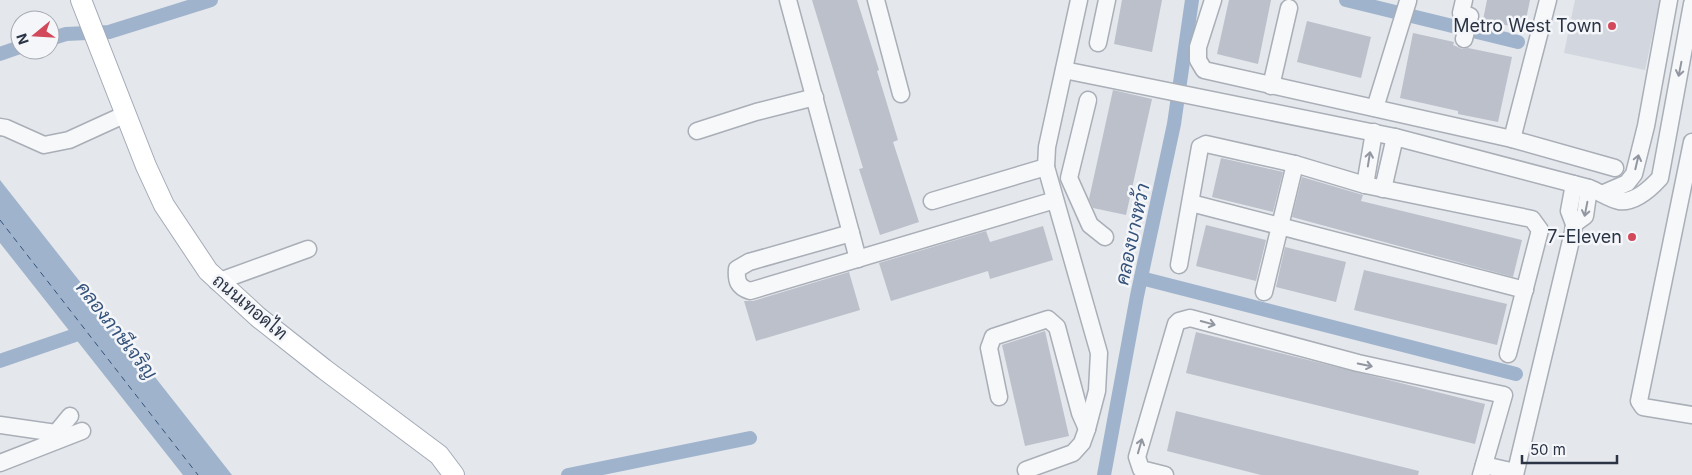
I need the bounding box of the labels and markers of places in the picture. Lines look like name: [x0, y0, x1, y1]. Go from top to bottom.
place label: Metro West Town: [1453, 15, 1602, 36]
marker: Metro West Town: [1606, 20, 1618, 32]
place label: 7-Eleven: [1547, 226, 1622, 247]
marker: 7-Eleven: [1626, 231, 1638, 243]

